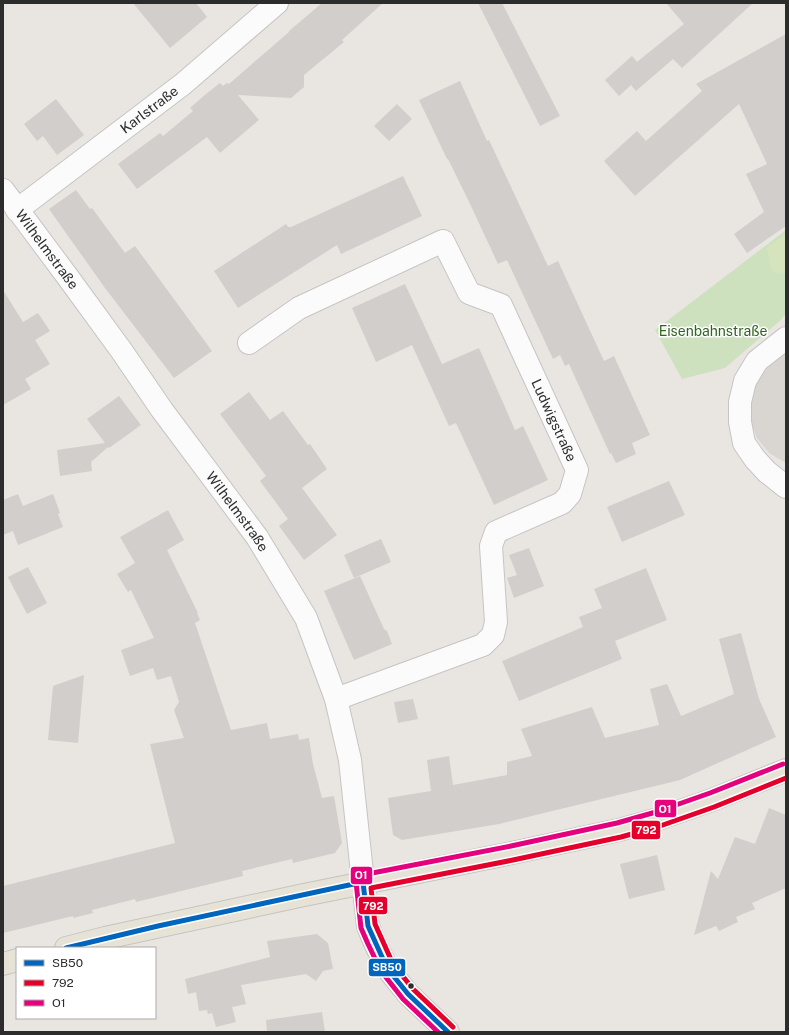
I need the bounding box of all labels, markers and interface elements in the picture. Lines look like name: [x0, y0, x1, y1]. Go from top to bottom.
street label: Karlstraße: [117, 83, 181, 137]
street label: Wilhelmstraße: [12, 207, 82, 292]
park label: Eisenbahnstraße: [659, 323, 767, 339]
street label: Ludwigstraße: [528, 376, 580, 464]
street label: Wilhelmstraße: [203, 469, 272, 554]
line badge: O1: [654, 799, 677, 818]
text: O1: [658, 803, 672, 815]
line badge: 792: [631, 820, 661, 840]
text: 792: [635, 824, 657, 836]
line badge: O1: [350, 866, 373, 885]
text: O1: [354, 869, 368, 881]
line badge: 792: [358, 896, 388, 915]
text: 792: [362, 900, 384, 912]
legend: [16, 947, 156, 1019]
text: SB50: [52, 956, 83, 970]
line badge: SB50: [368, 958, 406, 977]
text: SB50: [372, 961, 402, 973]
text: 792: [52, 976, 74, 990]
unlabelled marker: [406, 981, 416, 991]
text: O1: [52, 996, 66, 1010]

